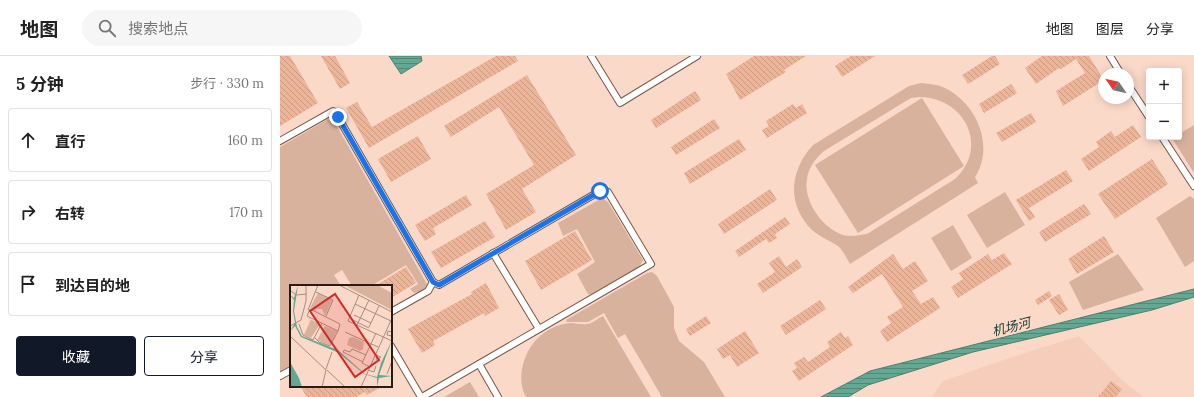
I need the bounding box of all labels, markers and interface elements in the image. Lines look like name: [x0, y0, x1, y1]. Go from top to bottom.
search box: [82, 10, 362, 46]
text: 地图: [20, 17, 58, 41]
icon: search: [96, 17, 118, 39]
text: 搜索地点: [128, 19, 188, 38]
text: 地图: [1046, 20, 1074, 38]
text: 图层: [1096, 20, 1124, 38]
text: 分享: [1146, 20, 1174, 38]
north arrow: [1098, 68, 1134, 104]
map controls: [1146, 68, 1182, 140]
button: +: [1146, 68, 1182, 104]
text: 5 分钟: [16, 73, 64, 95]
text: 步行 · 330 m: [190, 75, 264, 92]
button: −: [1146, 104, 1182, 140]
route end: [329, 108, 347, 126]
icon: ahead: [17, 129, 39, 151]
text: 直行: [55, 132, 85, 151]
text: 160 m: [228, 132, 263, 149]
route start: [591, 182, 609, 200]
icon: right: [17, 201, 39, 223]
text: 右转: [55, 204, 85, 223]
text: 170 m: [229, 204, 263, 221]
icon: arrive: [17, 273, 39, 295]
text: 到达目的地: [55, 276, 130, 295]
inset map: [290, 285, 392, 387]
water label: 机场河: [990, 313, 1035, 340]
button: 收藏: [16, 336, 136, 376]
button: 分享: [144, 336, 264, 376]

